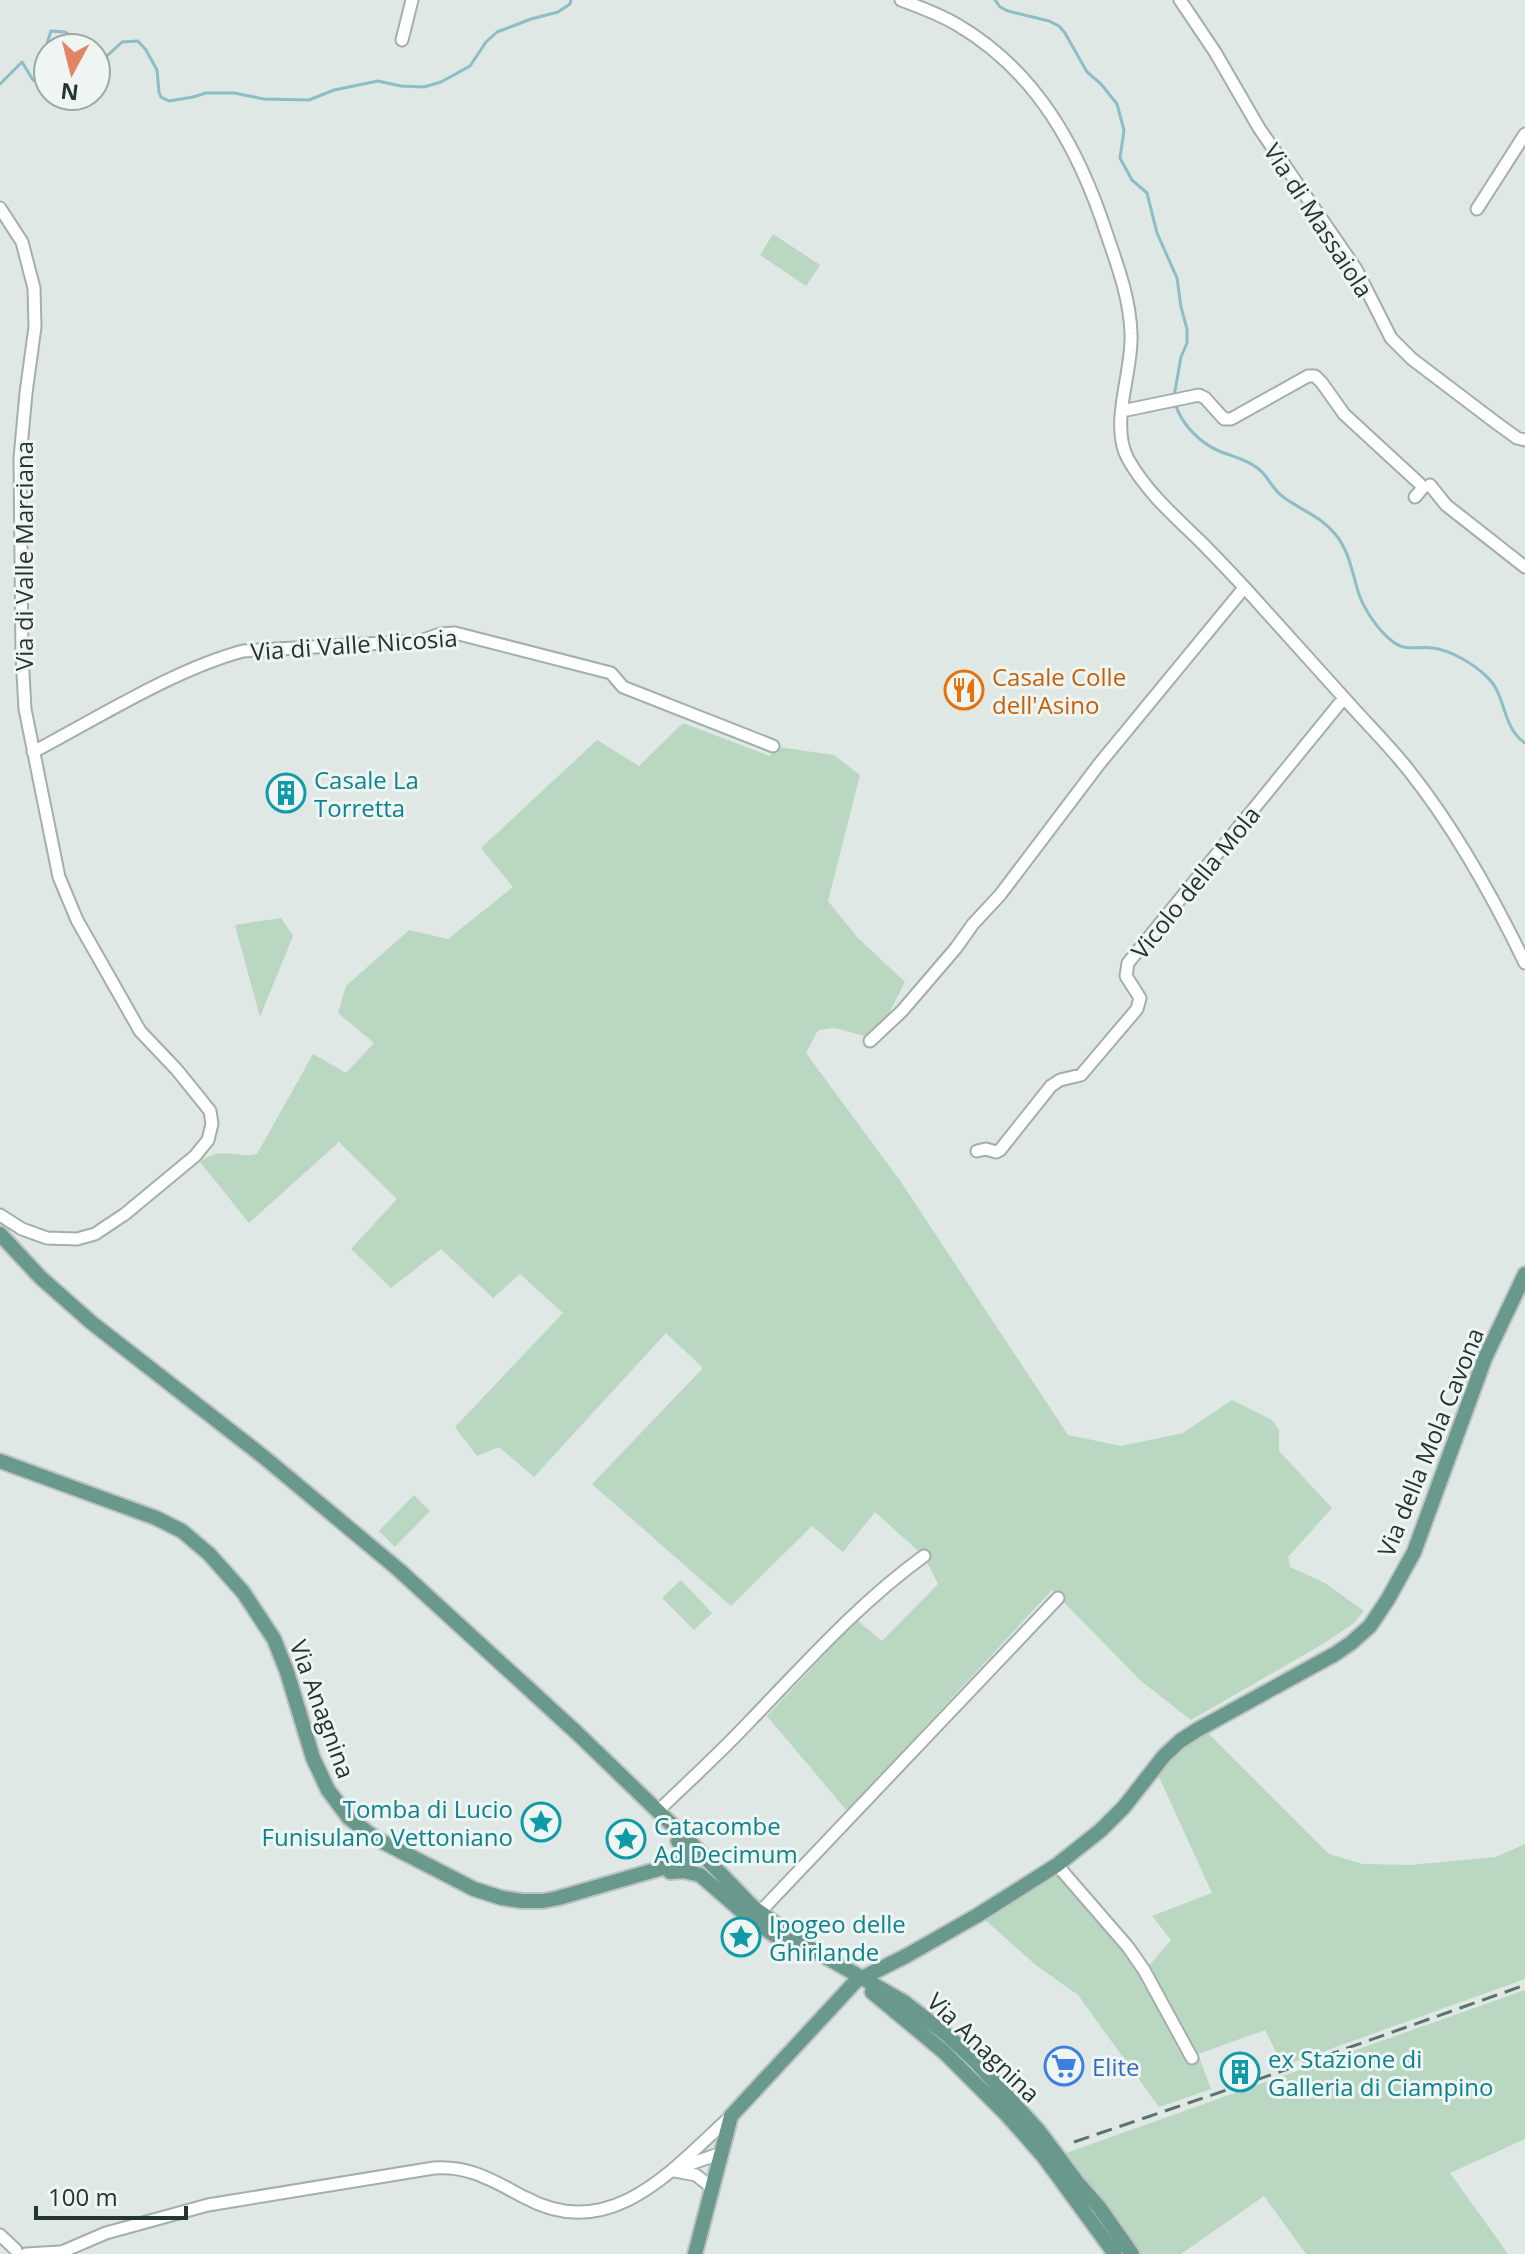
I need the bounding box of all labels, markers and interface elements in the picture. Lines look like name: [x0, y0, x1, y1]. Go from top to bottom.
north arrow: [32, 32, 112, 112]
text: N: [59, 77, 80, 109]
street label: Via di Massaiola: [1257, 136, 1381, 304]
street label: Via di Valle Marciana: [7, 441, 40, 671]
street label: Via di Valle Nicosia: [249, 620, 459, 668]
place label: Casale Colle dell'Asino: [992, 660, 1126, 721]
restaurant icon: Casale Colle dell'Asino: [943, 669, 985, 711]
place label: Casale La Torretta: [314, 763, 419, 824]
building icon: Casale La Torretta: [265, 772, 307, 814]
street label: Vicolo della Mola: [1123, 798, 1267, 966]
street label: Via della Mola Cavona: [1369, 1323, 1491, 1561]
street label: Via Anagnina: [283, 1635, 363, 1783]
place label: Tomba di Lucio Funisulano Vettoniano: [262, 1792, 513, 1853]
place icon: Tomba di Lucio Funisulano Vettoniano: [520, 1801, 562, 1843]
place label: Catacombe Ad Decimum: [654, 1809, 798, 1870]
place icon: Catacombe Ad Decimum: [605, 1818, 647, 1860]
place label: Ipogeo delle Ghirlande: [769, 1907, 906, 1968]
place icon: Ipogeo delle Ghirlande: [720, 1916, 762, 1958]
street label: Via Anagnina: [920, 1985, 1048, 2109]
place label: ex Stazione di Galleria di Ciampino: [1268, 2042, 1493, 2103]
supermarket icon: Elite: [1043, 2045, 1085, 2087]
place label: Elite: [1092, 2050, 1139, 2083]
building icon: ex Stazione di Galleria di Ciampino: [1219, 2051, 1261, 2093]
scale bar: [36, 2170, 186, 2220]
text: 100 m: [48, 2180, 118, 2213]

